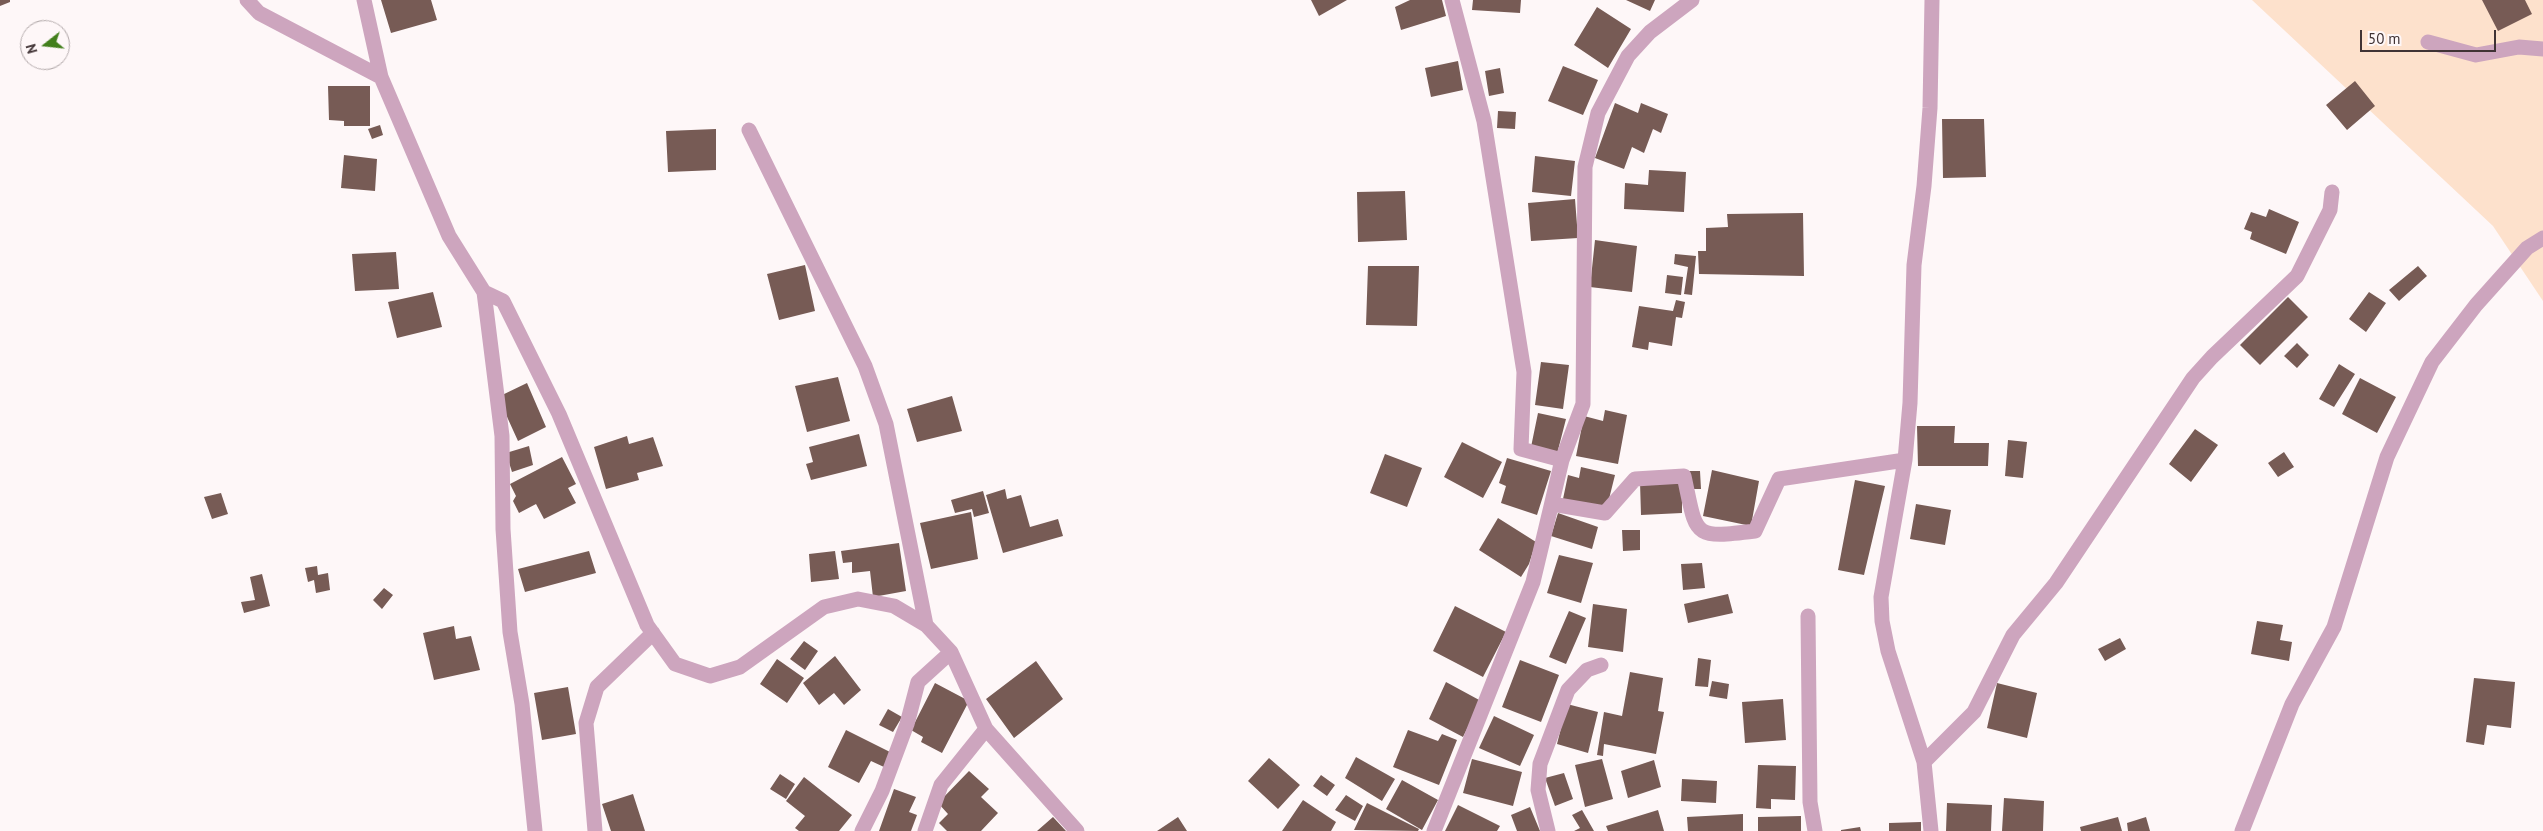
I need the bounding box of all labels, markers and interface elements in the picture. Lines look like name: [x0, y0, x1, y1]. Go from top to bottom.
north arrow: [20, 20, 70, 70]
scale bar: [2363, 20, 2499, 52]
text: 50 m: [2368, 29, 2401, 48]
text: N: [22, 42, 41, 56]

